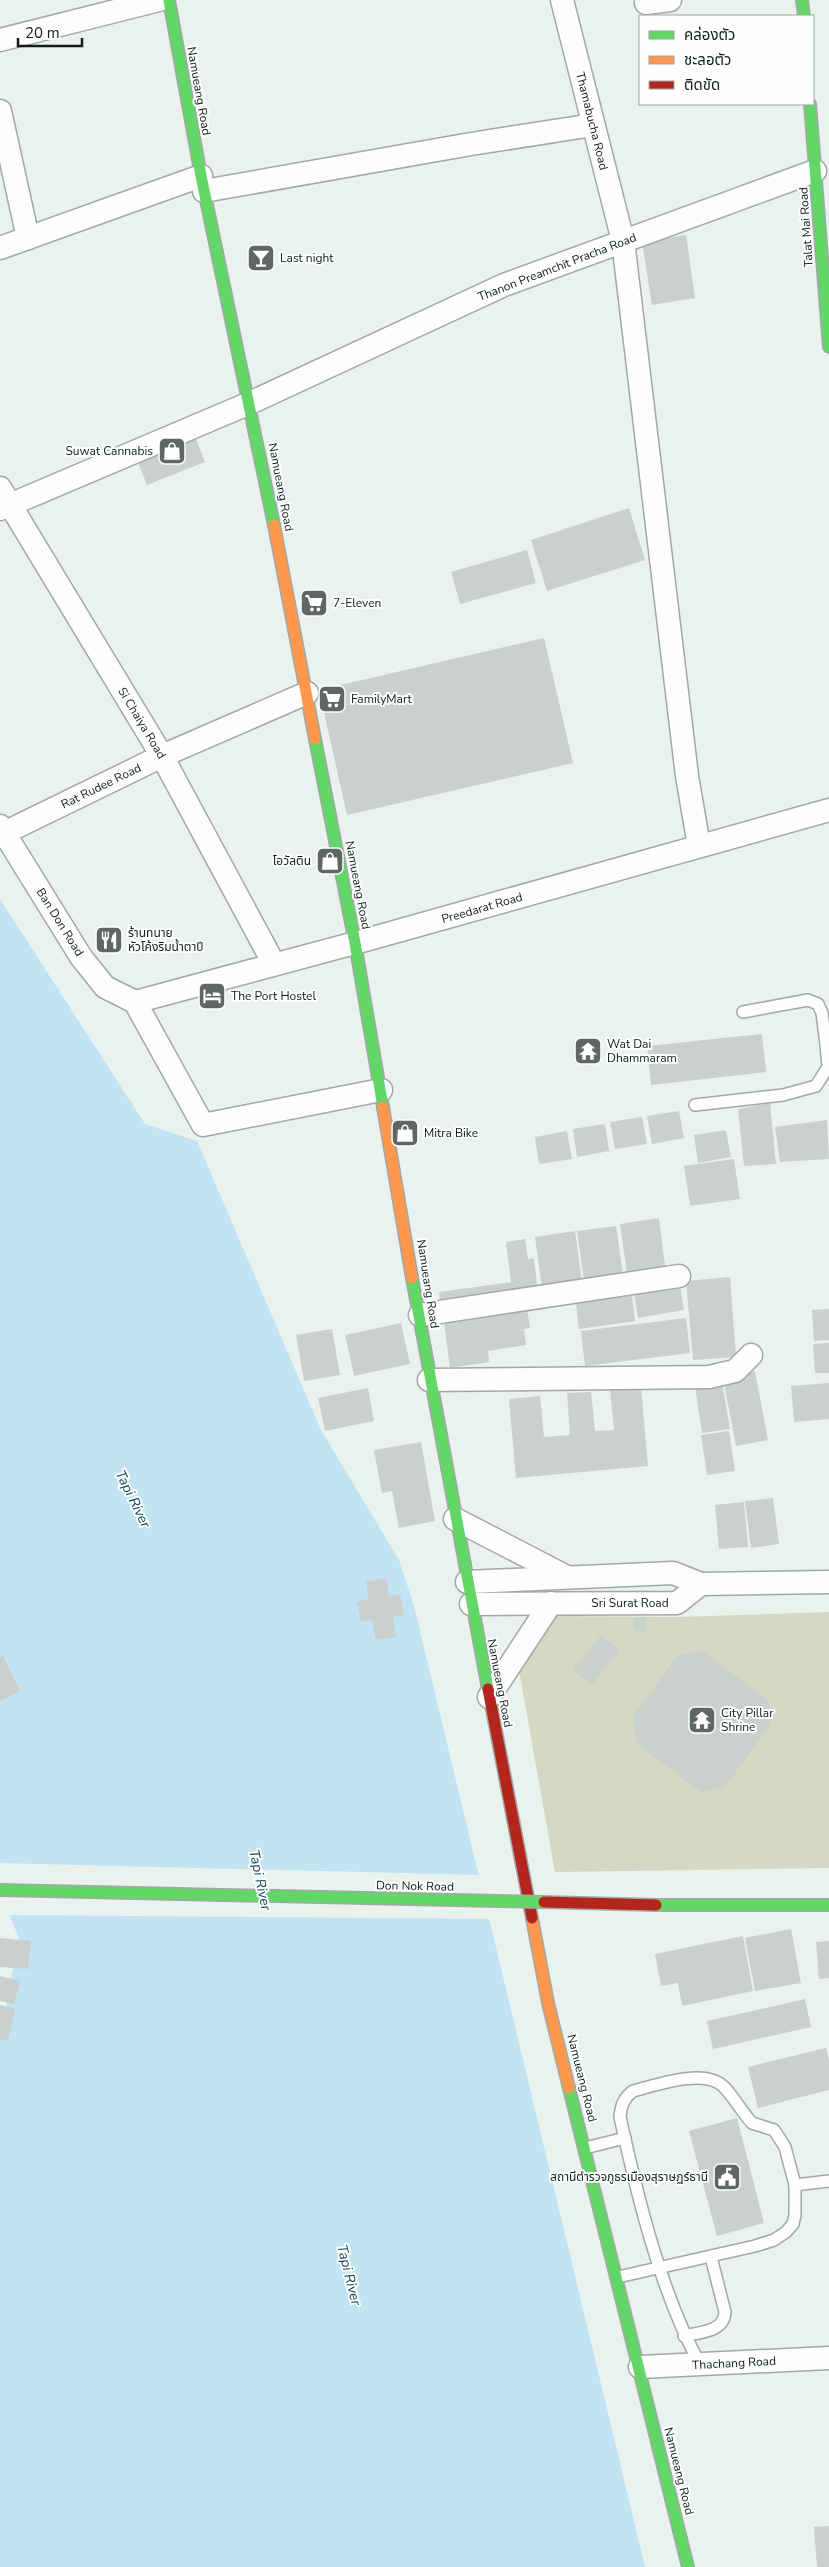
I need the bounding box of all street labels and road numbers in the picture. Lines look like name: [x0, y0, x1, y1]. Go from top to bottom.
street label: Namueang Road: [183, 45, 215, 137]
street label: Thamabucha Road: [572, 70, 612, 172]
street label: Talat Mai Road: [795, 186, 817, 268]
street label: Thanon Preamchit Pracha Road: [475, 229, 639, 305]
street label: Namueang Road: [265, 441, 297, 533]
street label: Si Chaiya Road: [114, 684, 170, 762]
street label: Rat Rudee Road: [58, 760, 144, 812]
street label: Namueang Road: [342, 839, 374, 931]
street label: Ban Don Road: [33, 885, 87, 959]
street label: Preedarat Road: [440, 889, 524, 927]
street label: Namueang Road: [413, 1238, 443, 1330]
street label: Sri Surat Road: [591, 1595, 669, 1611]
street label: Namueang Road: [484, 1637, 516, 1729]
street label: Don Nok Road: [376, 1877, 454, 1895]
street label: Namueang Road: [563, 2032, 601, 2124]
street label: Thachang Road: [692, 2353, 776, 2373]
street label: Namueang Road: [660, 2425, 698, 2517]

